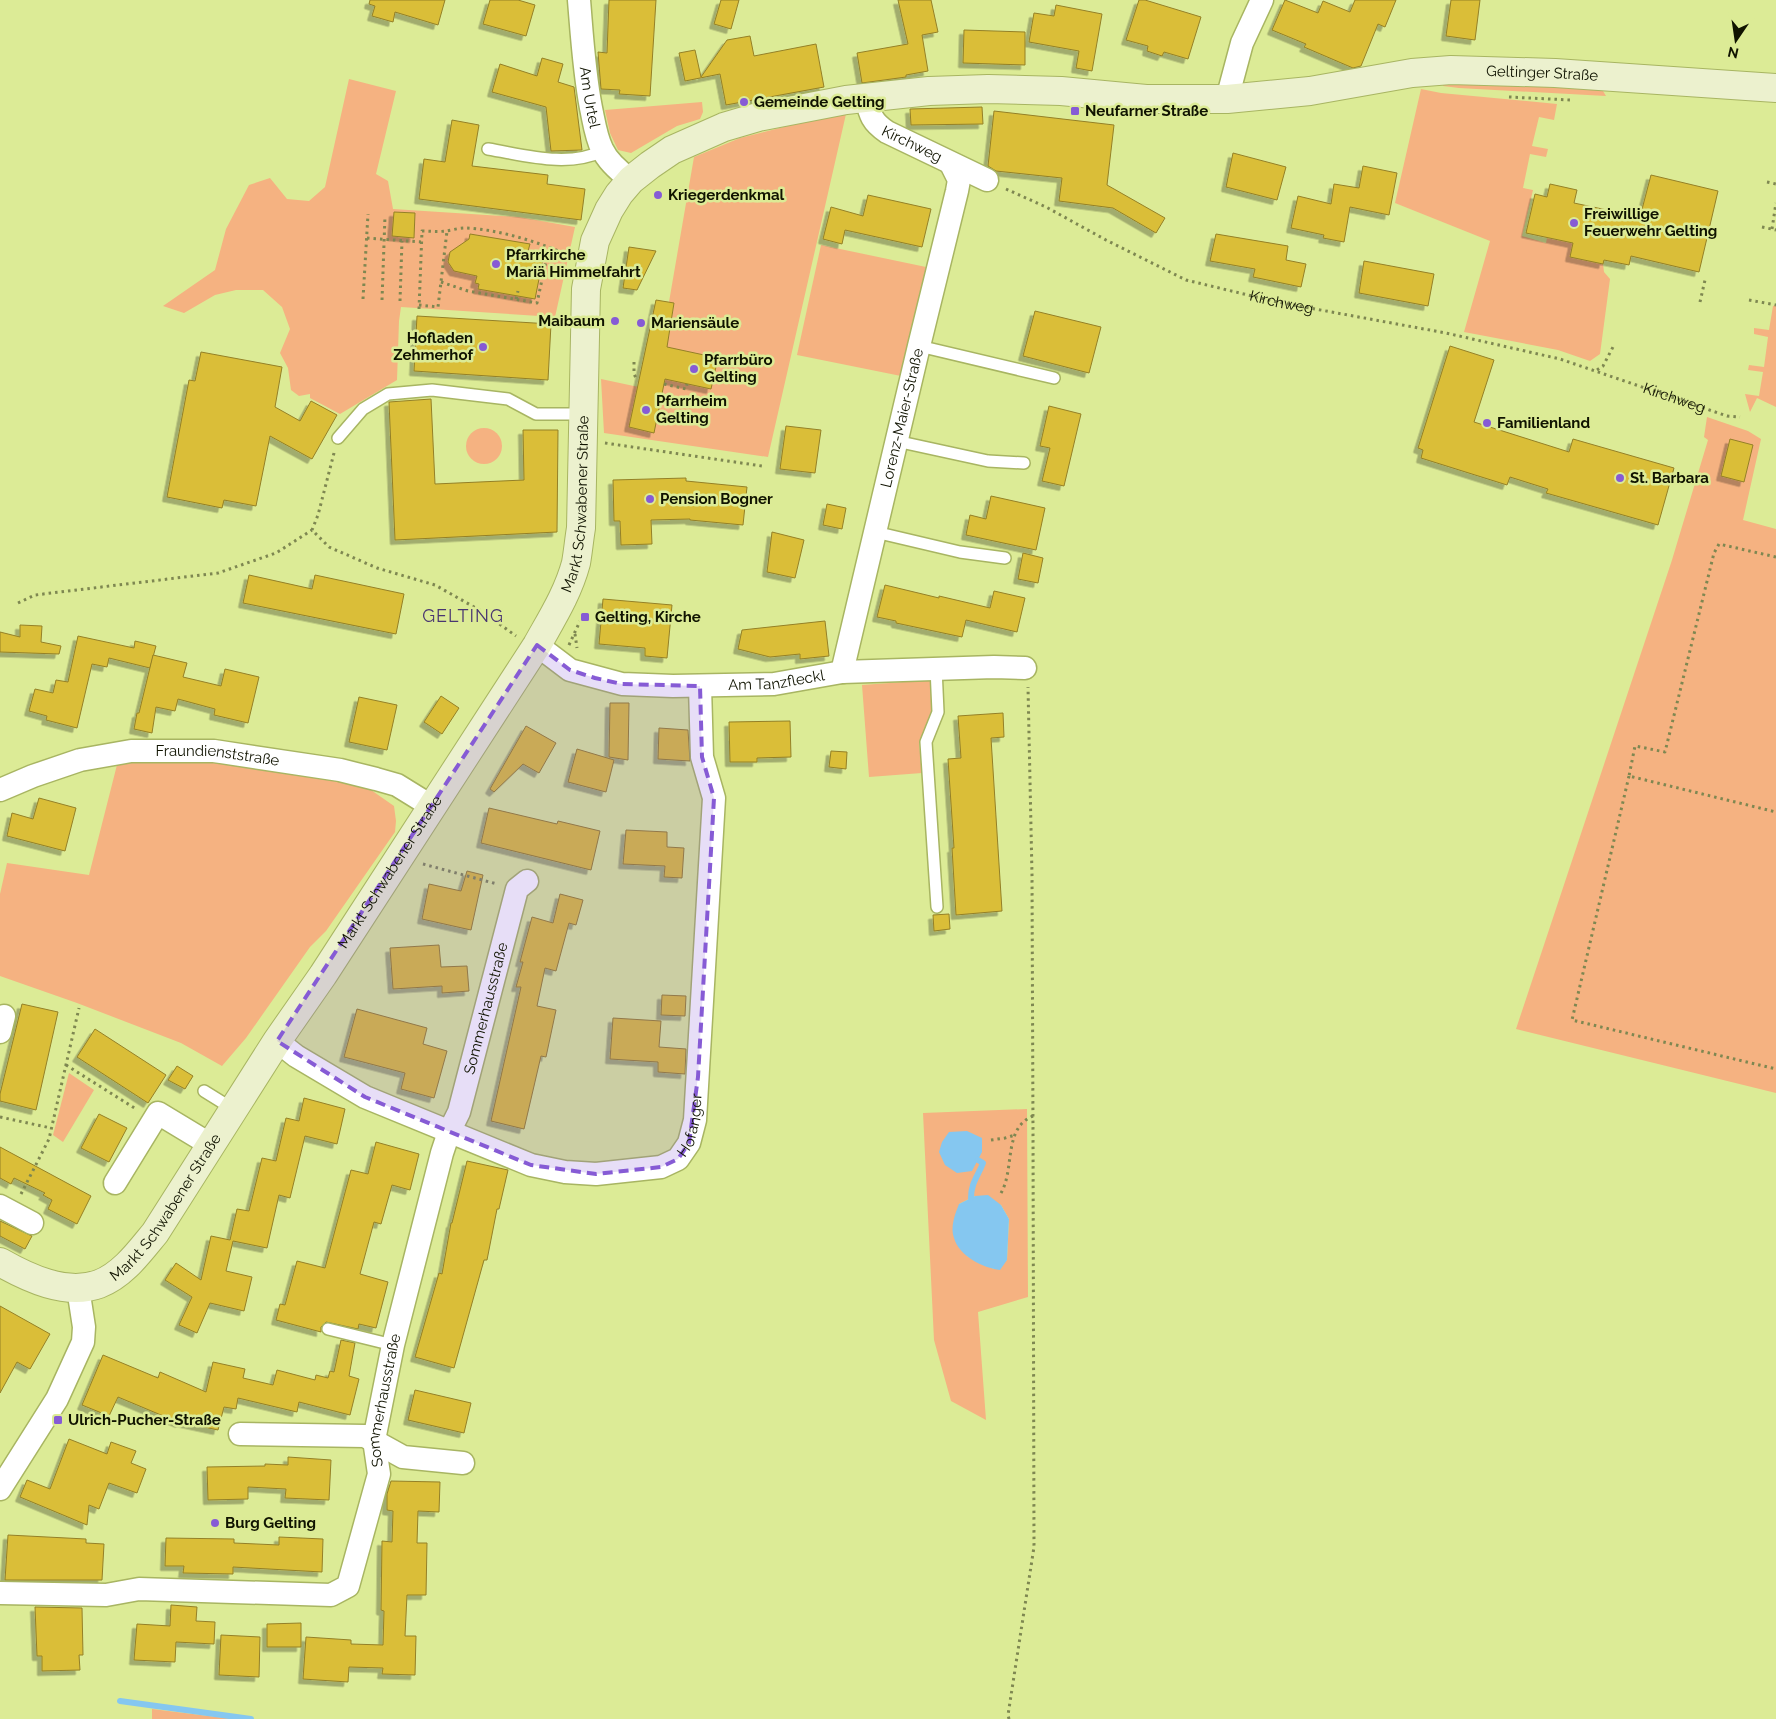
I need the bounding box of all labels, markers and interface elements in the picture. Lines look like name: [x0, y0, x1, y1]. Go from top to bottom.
north arrow: [1711, 15, 1761, 65]
text: N: [1726, 44, 1740, 62]
street label: Geltinger Straße: [1486, 62, 1599, 85]
street label: Am Urtel: [576, 66, 604, 131]
place label: Gemeinde Gelting: [754, 93, 885, 111]
marker: Gemeinde Gelting: [738, 96, 750, 108]
place label: Neufarner Straße: [1085, 102, 1208, 120]
marker: Neufarner Straße: [1069, 105, 1081, 117]
street label: Kirchweg: [879, 122, 945, 166]
place label: Kriegerdenkmal: [668, 186, 785, 204]
marker: Kriegerdenkmal: [652, 189, 664, 201]
place label: Freiwillige Feuerwehr Gelting: [1584, 205, 1717, 240]
marker: Freiwillige Feuerwehr Gelting: [1568, 217, 1580, 229]
place label: Pfarrkirche Mariä Himmelfahrt: [506, 246, 641, 281]
marker: Pfarrkirche Mariä Himmelfahrt: [490, 258, 502, 270]
street label: Kirchweg: [1248, 287, 1315, 318]
place label: Maibaum: [538, 312, 605, 330]
place label: Mariensäule: [651, 314, 739, 332]
marker: Maibaum: [609, 315, 621, 327]
marker: Mariensäule: [635, 317, 647, 329]
place label: Hofladen Zehmerhof: [393, 329, 473, 364]
marker: Hofladen Zehmerhof: [477, 341, 489, 353]
street label: Lorenz-Maier-Straße: [877, 346, 927, 489]
place label: Pfarrbüro Gelting: [704, 351, 773, 386]
marker: Pfarrbüro Gelting: [688, 363, 700, 375]
street label: Kirchweg: [1641, 379, 1708, 417]
place label: Pfarrheim Gelting: [656, 392, 727, 427]
marker: Pfarrheim Gelting: [640, 404, 652, 416]
place label: Familienland: [1497, 414, 1590, 432]
street label: Markt Schwabener Straße: [557, 415, 592, 595]
marker: Familienland: [1481, 417, 1493, 429]
place label: St. Barbara: [1630, 469, 1709, 487]
marker: St. Barbara: [1614, 472, 1626, 484]
place label: Pension Bogner: [660, 490, 773, 508]
marker: Pension Bogner: [644, 493, 656, 505]
district label: GELTING: [422, 605, 504, 626]
place label: Gelting, Kirche: [595, 608, 701, 626]
marker: Gelting, Kirche: [579, 611, 591, 623]
street label: Am Tanzfleckl: [728, 666, 827, 694]
street label: Fraundienststraße: [155, 742, 281, 770]
street label: Markt Schwabener Straße: [334, 792, 446, 952]
street label: Sommerhausstraße: [460, 940, 512, 1076]
street label: Hofanger: [673, 1092, 706, 1160]
street label: Markt Schwabener Straße: [106, 1130, 225, 1285]
street label: Sommerhausstraße: [364, 1331, 405, 1468]
place label: Ulrich-Pucher-Straße: [68, 1411, 221, 1429]
marker: Ulrich-Pucher-Straße: [52, 1414, 64, 1426]
place label: Burg Gelting: [225, 1514, 316, 1532]
marker: Burg Gelting: [209, 1517, 221, 1529]

